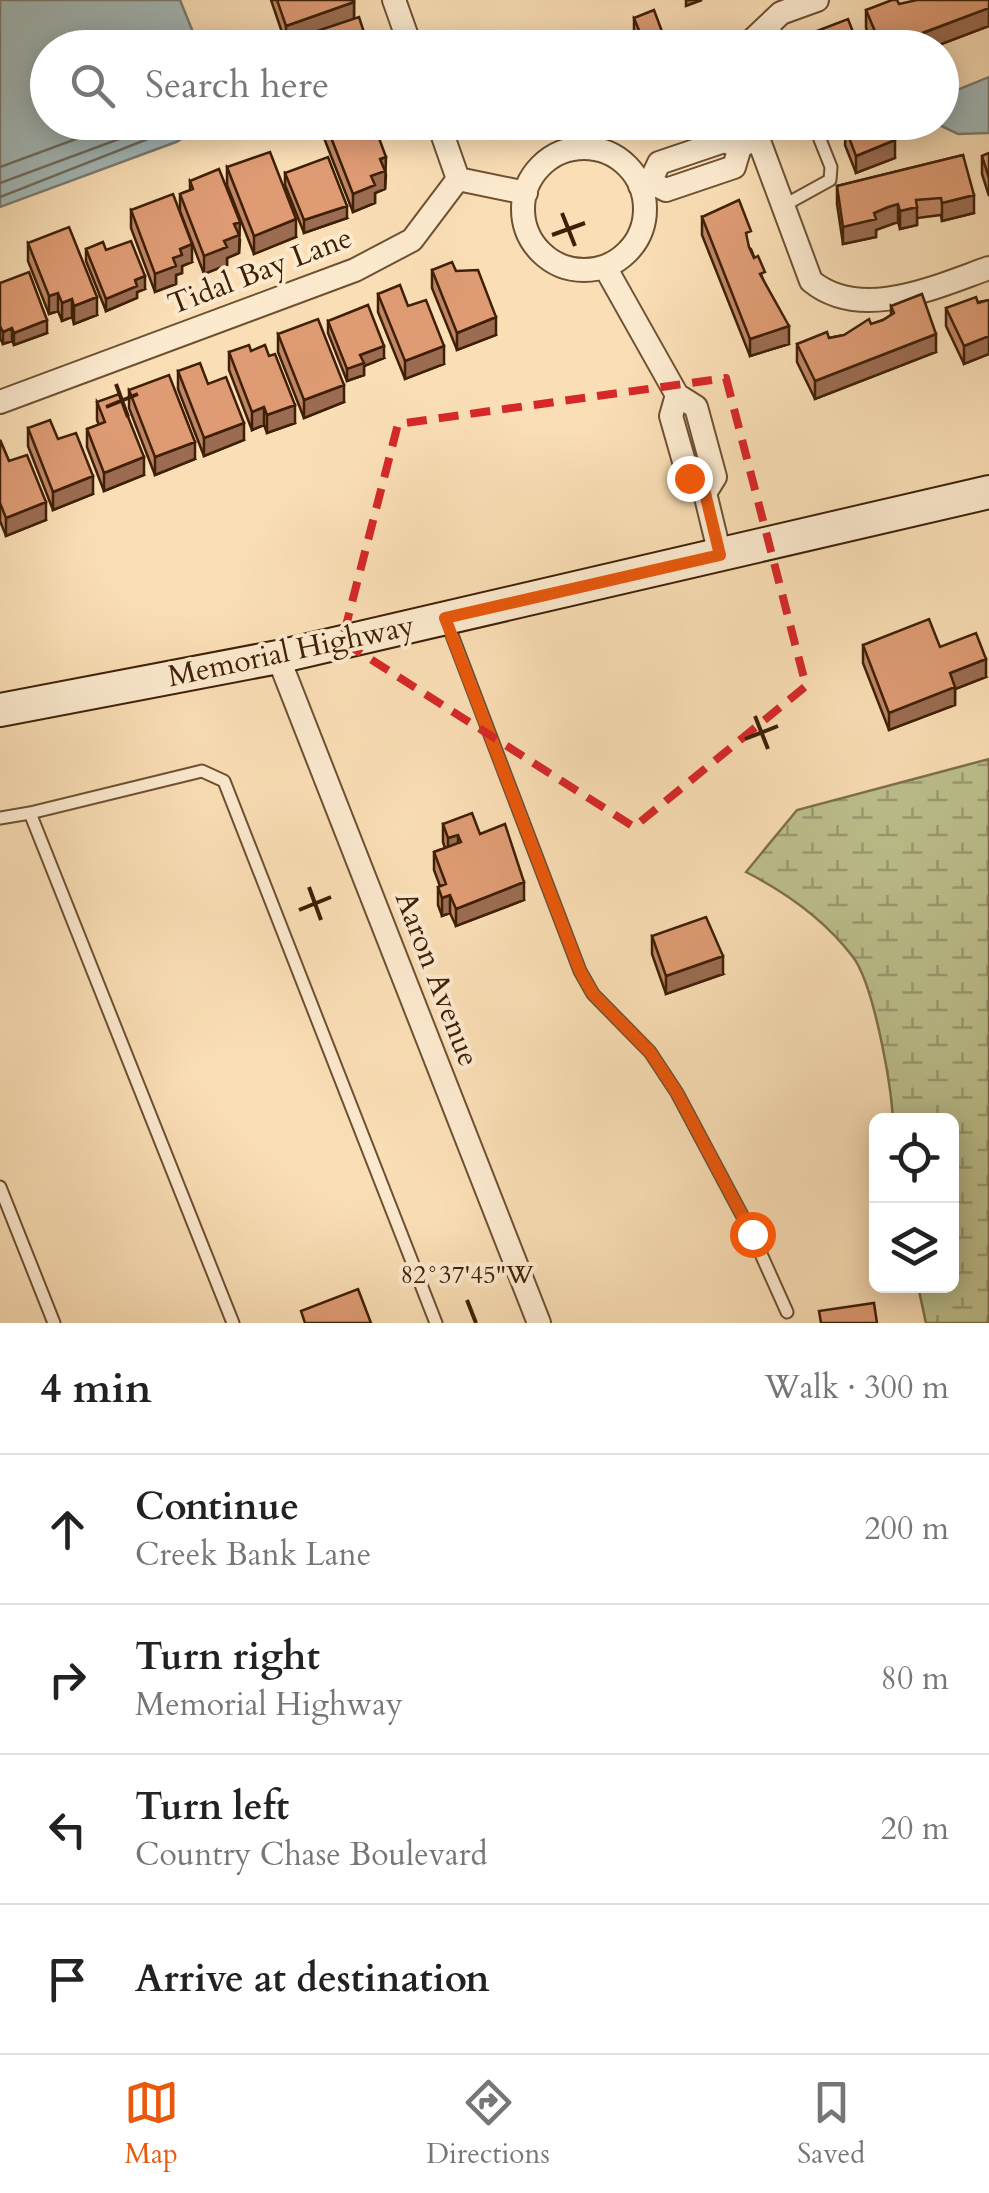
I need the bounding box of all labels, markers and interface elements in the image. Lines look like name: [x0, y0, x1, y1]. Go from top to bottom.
search box: [30, 30, 959, 140]
icon: search: [65, 58, 120, 113]
text: Search here: [145, 59, 329, 111]
street label: Tidal Bay Lane: [162, 217, 358, 325]
route end: [667, 456, 713, 502]
street label: Memorial Highway: [164, 605, 418, 697]
street label: Aaron Avenue: [385, 886, 489, 1072]
map controls: [869, 1113, 959, 1293]
button: locate: [869, 1113, 959, 1203]
button: layers: [869, 1203, 959, 1293]
route start: [730, 1212, 776, 1258]
text: 82°37'45"W: [400, 1258, 534, 1292]
text: 4 min: [40, 1360, 152, 1417]
text: Walk · 300 m: [764, 1366, 949, 1410]
text: Continue: [135, 1481, 299, 1533]
icon: ahead: [40, 1502, 95, 1557]
text: 200 m: [864, 1507, 949, 1551]
text: Creek Bank Lane: [135, 1533, 371, 1577]
text: Turn right: [135, 1631, 320, 1683]
icon: right: [40, 1652, 95, 1707]
text: 80 m: [881, 1657, 949, 1701]
text: Memorial Highway: [135, 1683, 403, 1727]
text: Turn left: [135, 1781, 289, 1833]
icon: left: [40, 1802, 95, 1857]
text: 20 m: [881, 1807, 949, 1851]
text: Country Chase Boulevard: [135, 1833, 487, 1877]
icon: arrive: [40, 1952, 95, 2007]
text: Arrive at destination: [135, 1953, 490, 2005]
tab: Map: [124, 2075, 179, 2173]
tab: Directions: [426, 2075, 550, 2173]
tab: Saved: [797, 2075, 865, 2173]

